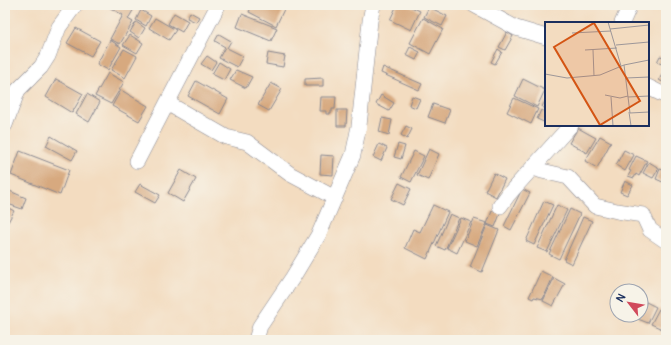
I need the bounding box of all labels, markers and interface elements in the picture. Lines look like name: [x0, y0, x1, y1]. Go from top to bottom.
inset map: [545, 22, 649, 126]
north arrow: [609, 283, 649, 323]
text: N: [613, 291, 629, 305]

